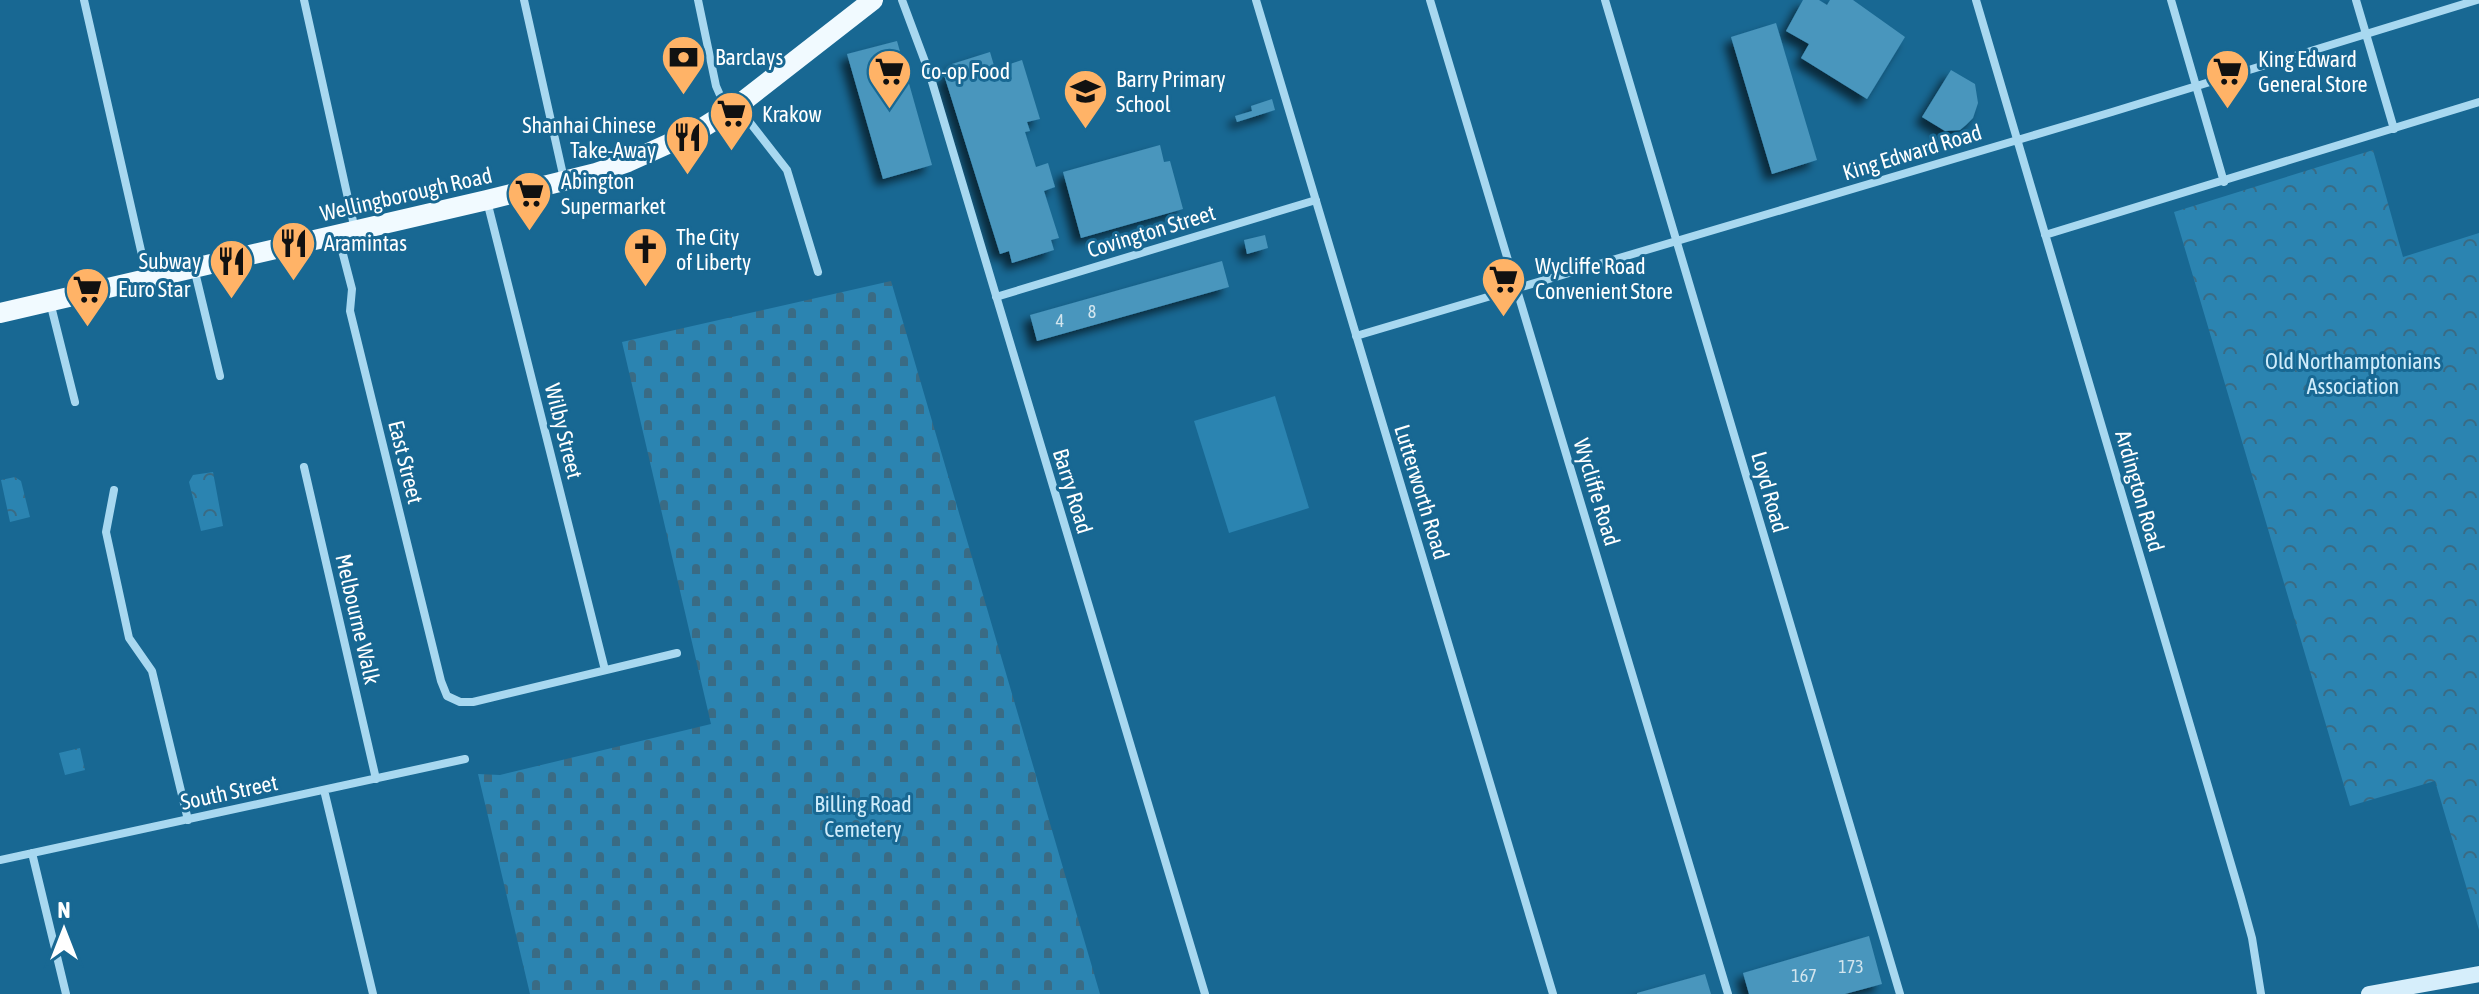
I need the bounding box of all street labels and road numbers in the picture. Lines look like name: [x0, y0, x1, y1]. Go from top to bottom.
street label: King Edward Road: [1839, 119, 1985, 185]
street label: Wellingborough Road: [318, 162, 494, 226]
street label: Covington Street: [1084, 199, 1218, 263]
street label: Wilby Street: [540, 381, 588, 481]
street label: East Street: [383, 418, 429, 506]
street label: Lutterworth Road: [1389, 421, 1455, 563]
street label: Ardington Road: [2110, 427, 2170, 555]
street label: Wycliffe Road: [1568, 435, 1626, 549]
street label: Barry Road: [1048, 445, 1098, 537]
street label: Loyd Road: [1746, 449, 1794, 535]
street label: Melbourne Walk: [330, 551, 386, 687]
street label: South Street: [178, 769, 280, 815]

